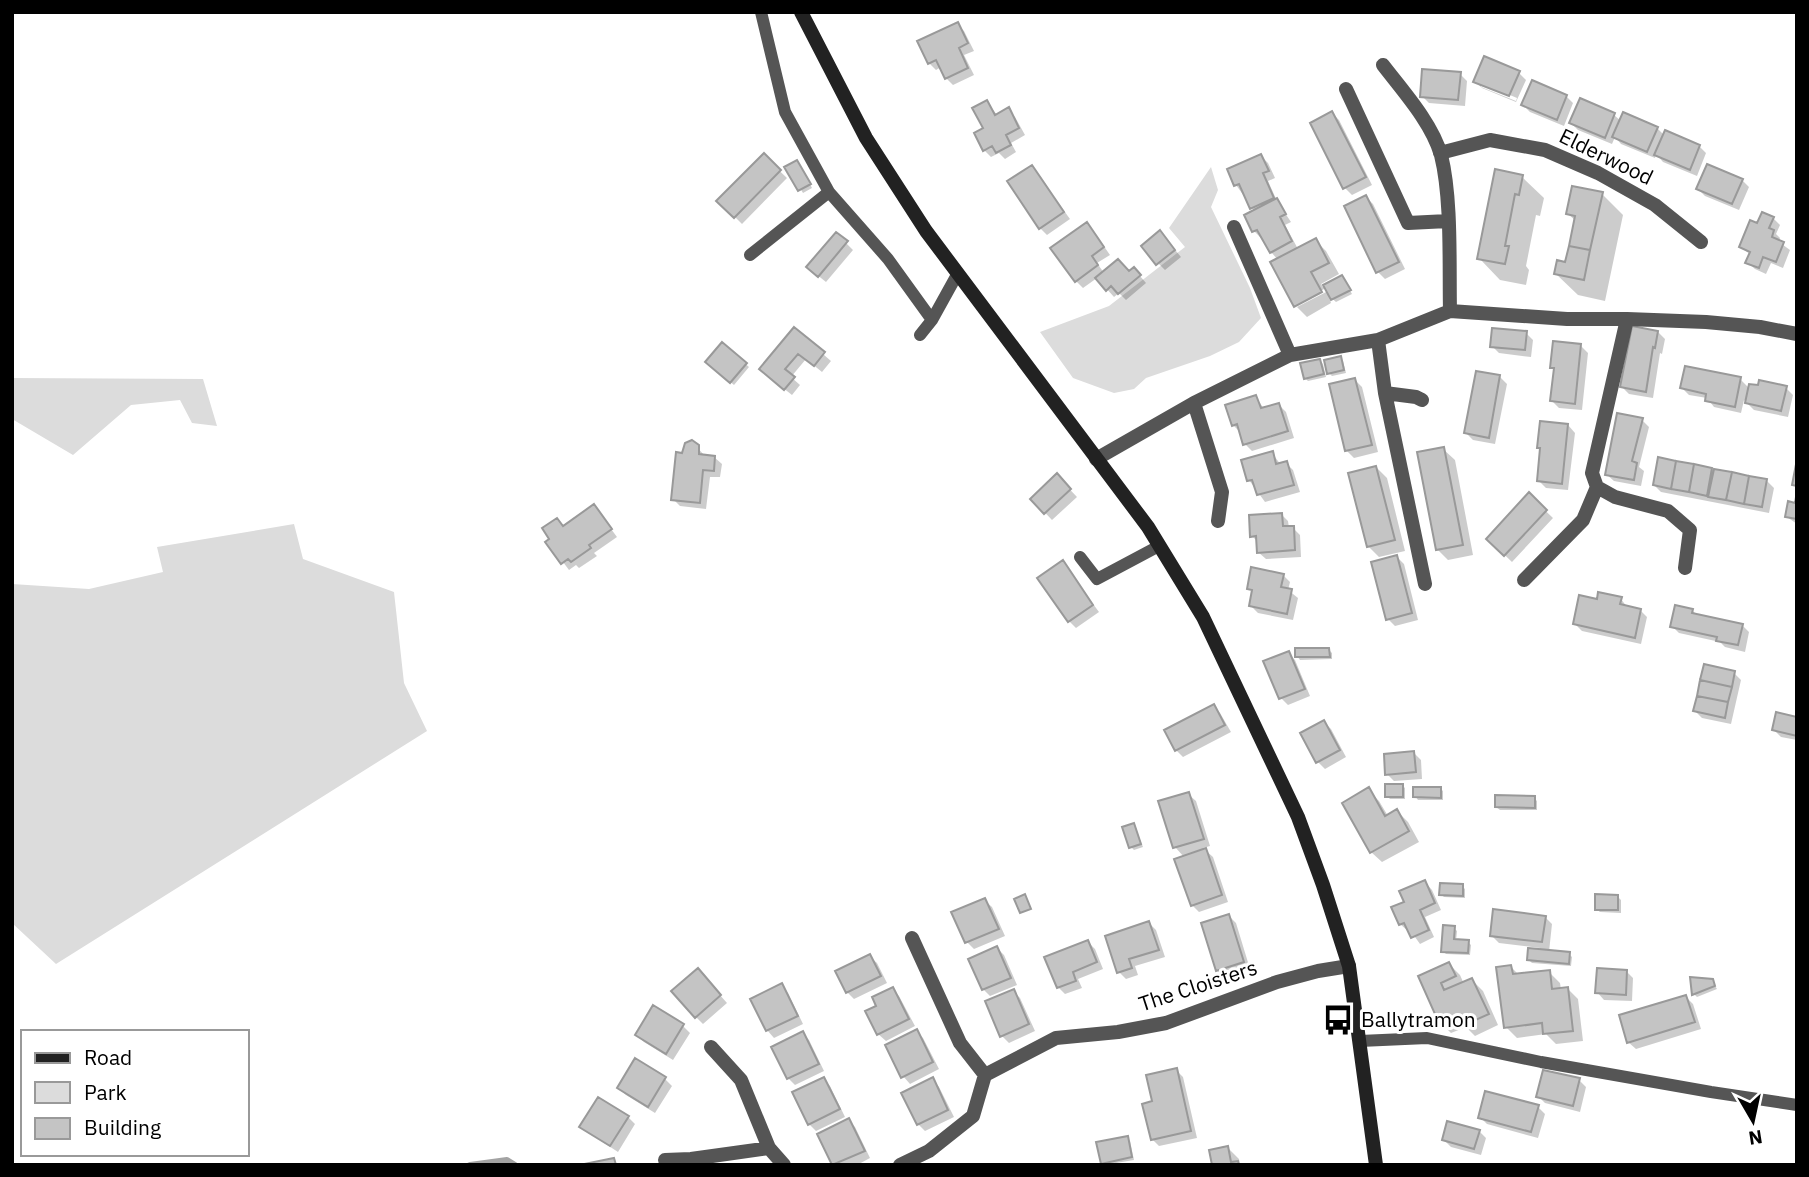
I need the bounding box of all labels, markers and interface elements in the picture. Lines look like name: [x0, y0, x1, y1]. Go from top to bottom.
street label: Elderwood: [1555, 121, 1658, 191]
street label: The Cloisters: [1135, 953, 1261, 1017]
bus stop icon: Ballytramon: [1321, 1003, 1355, 1037]
place label: Ballytramon: [1361, 1005, 1476, 1033]
legend: [21, 1030, 248, 1156]
text: Road: [84, 1043, 132, 1071]
text: Park: [84, 1078, 127, 1106]
north arrow: [1718, 1086, 1788, 1156]
text: Building: [84, 1113, 161, 1141]
text: N: [1747, 1125, 1764, 1151]

